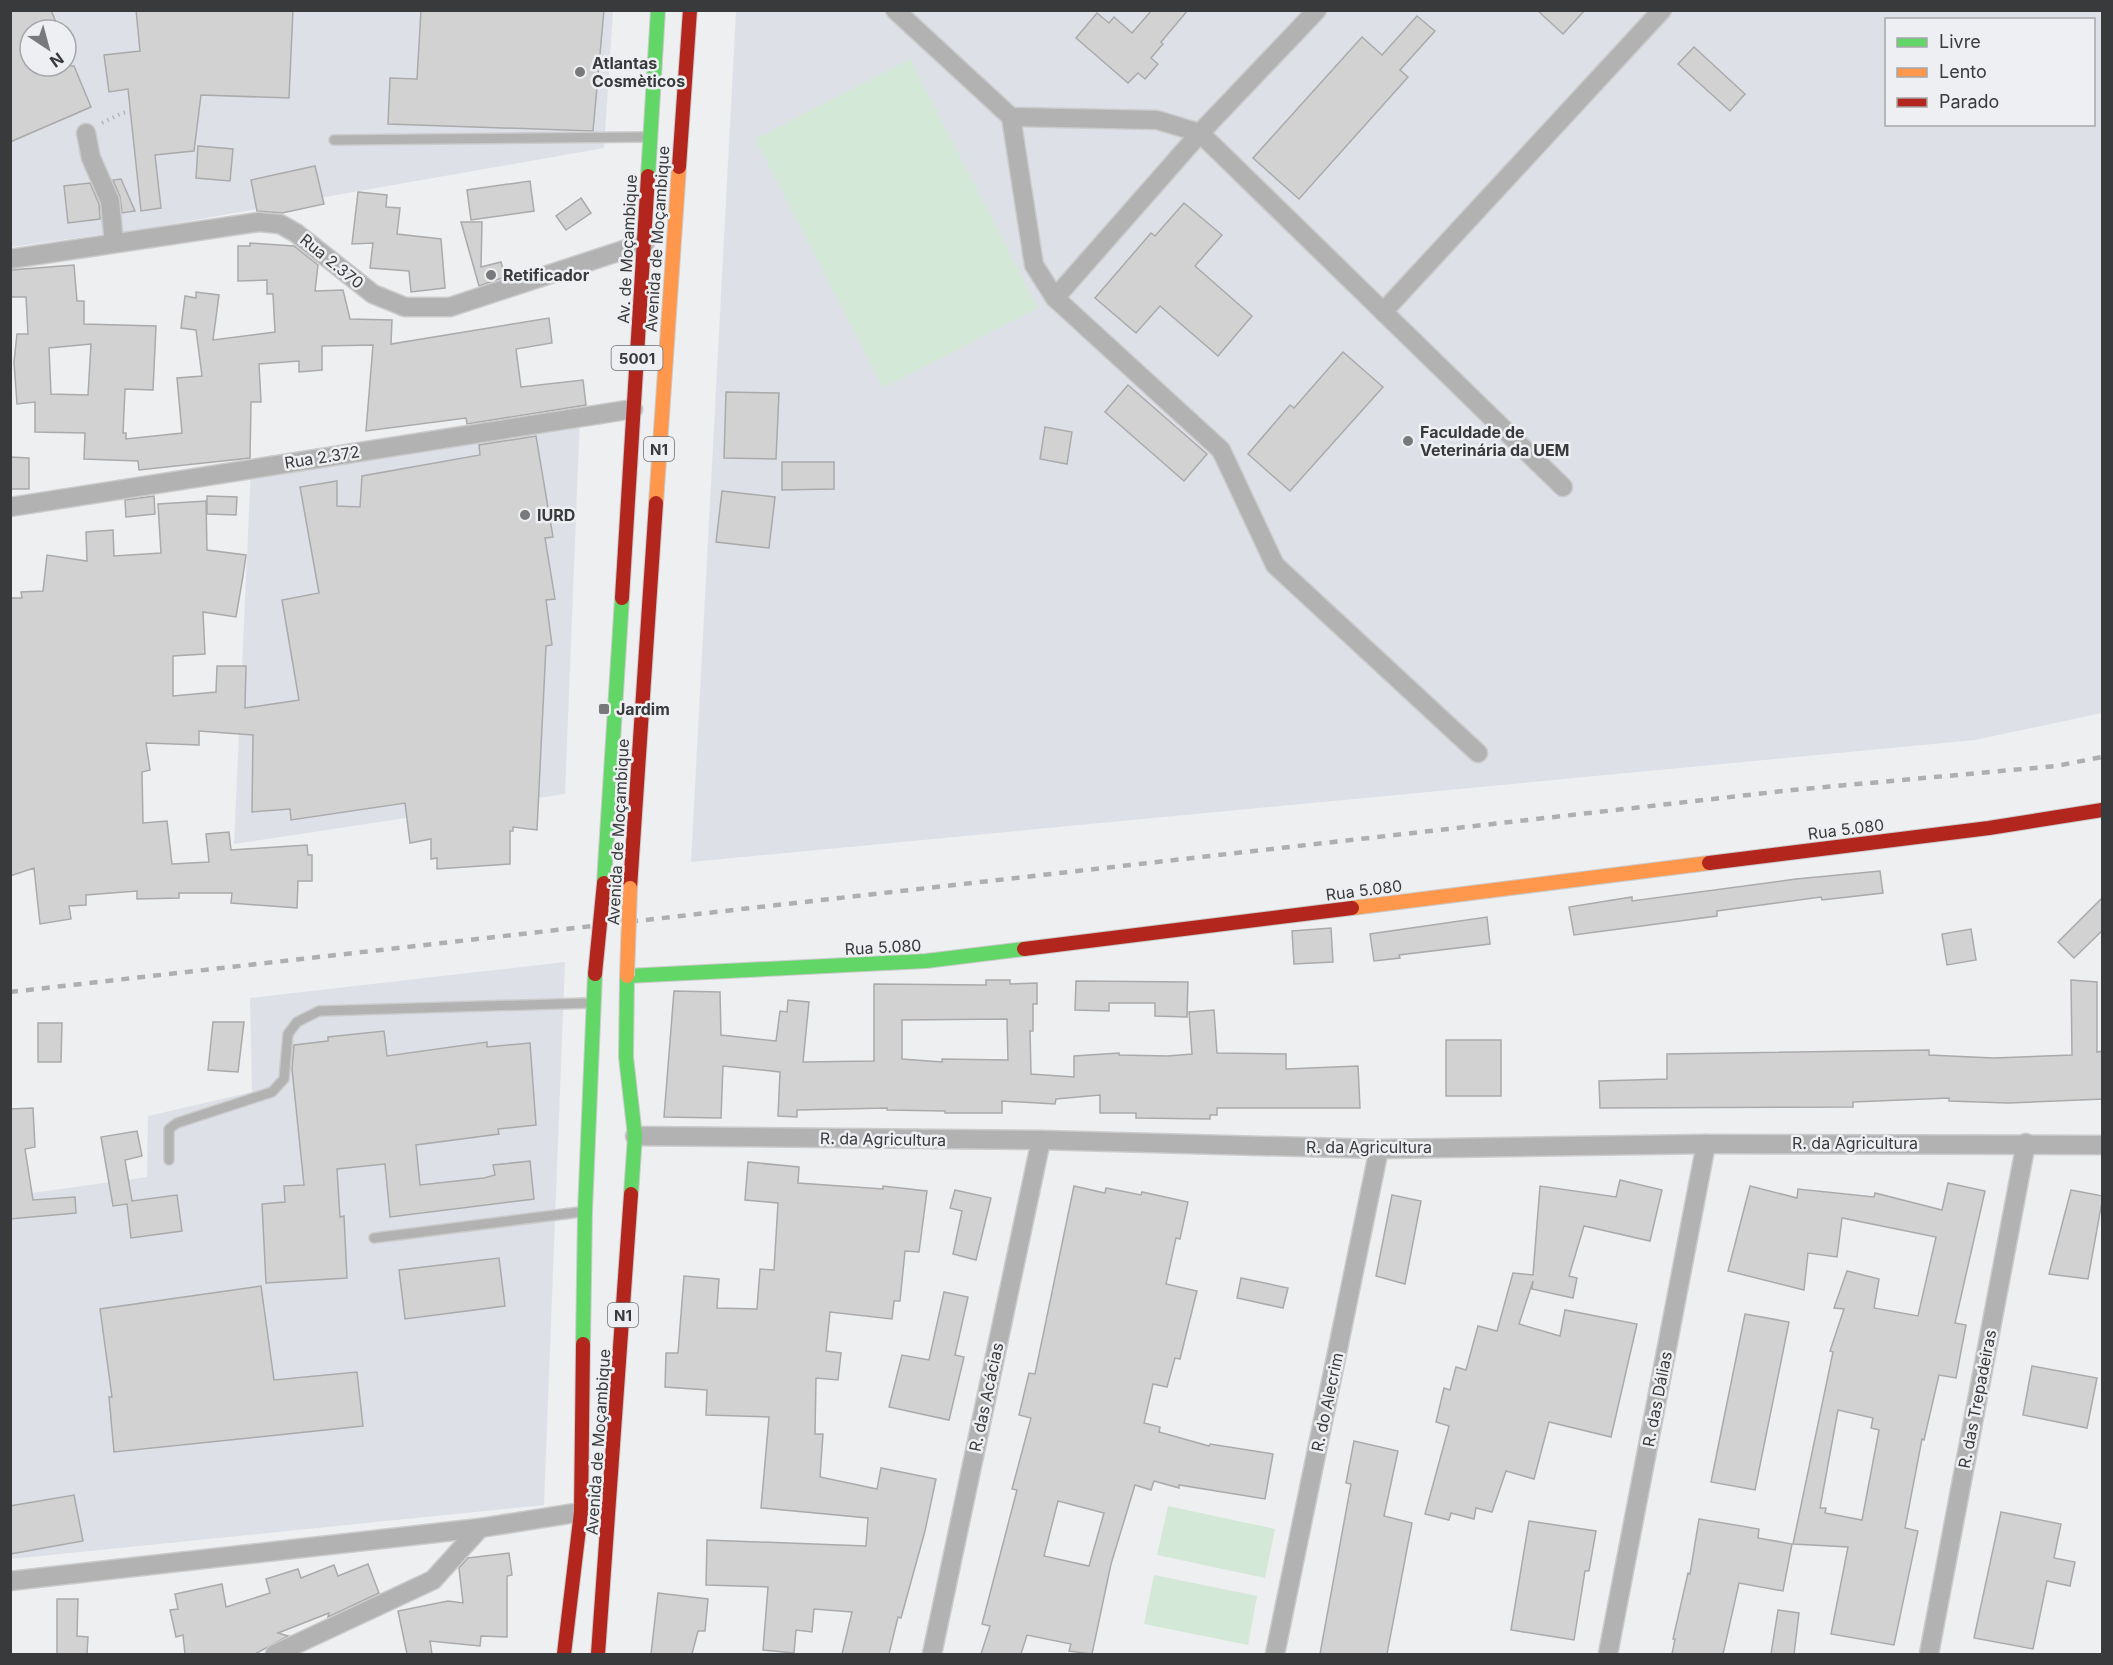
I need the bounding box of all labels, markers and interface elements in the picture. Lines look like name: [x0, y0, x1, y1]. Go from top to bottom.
north arrow: [18, 18, 78, 78]
legend: [1885, 18, 2095, 126]
text: Livre: [1939, 31, 1981, 52]
text: N: [46, 48, 68, 72]
place label: Atlantas Cosmèticos: [592, 53, 685, 91]
text: Lento: [1939, 61, 1987, 82]
marker: Atlantas Cosmèticos: [573, 65, 587, 79]
text: Parado: [1939, 91, 1999, 112]
street label: Avenida de Moçambique: [641, 145, 673, 333]
street label: Av. de Moçambique: [613, 174, 641, 324]
street label: Rua 2.370: [296, 229, 368, 293]
place label: Retificador: [503, 265, 590, 285]
marker: Retificador: [484, 268, 498, 282]
road number: 5001: [612, 346, 662, 370]
place label: Faculdade de Veterinária da UEM: [1420, 422, 1570, 460]
marker: Faculdade de Veterinária da UEM: [1401, 434, 1415, 448]
road number: N1: [644, 437, 674, 461]
street label: Rua 2.372: [283, 441, 361, 473]
place label: IURD: [537, 505, 575, 525]
marker: IURD: [518, 508, 532, 522]
place label: Jardim: [616, 699, 670, 719]
marker: Jardim: [597, 702, 611, 716]
street label: Avenida de Moçambique: [603, 738, 633, 926]
street label: Rua 5.080: [1807, 814, 1885, 844]
street label: Rua 5.080: [1325, 875, 1403, 905]
street label: Rua 5.080: [844, 935, 922, 959]
street label: R. da Agricultura: [820, 1128, 946, 1150]
street label: R. da Agricultura: [1792, 1133, 1918, 1153]
street label: R. da Agricultura: [1306, 1137, 1432, 1157]
road number: N1: [608, 1303, 638, 1327]
street label: R. das Trepadeiras: [1954, 1328, 2000, 1470]
street label: R. das Acácias: [965, 1341, 1007, 1453]
street label: Avenida de Moçambique: [582, 1348, 614, 1536]
street label: R. das Dálias: [1638, 1350, 1676, 1448]
street label: R. do Alecrim: [1307, 1351, 1347, 1453]

